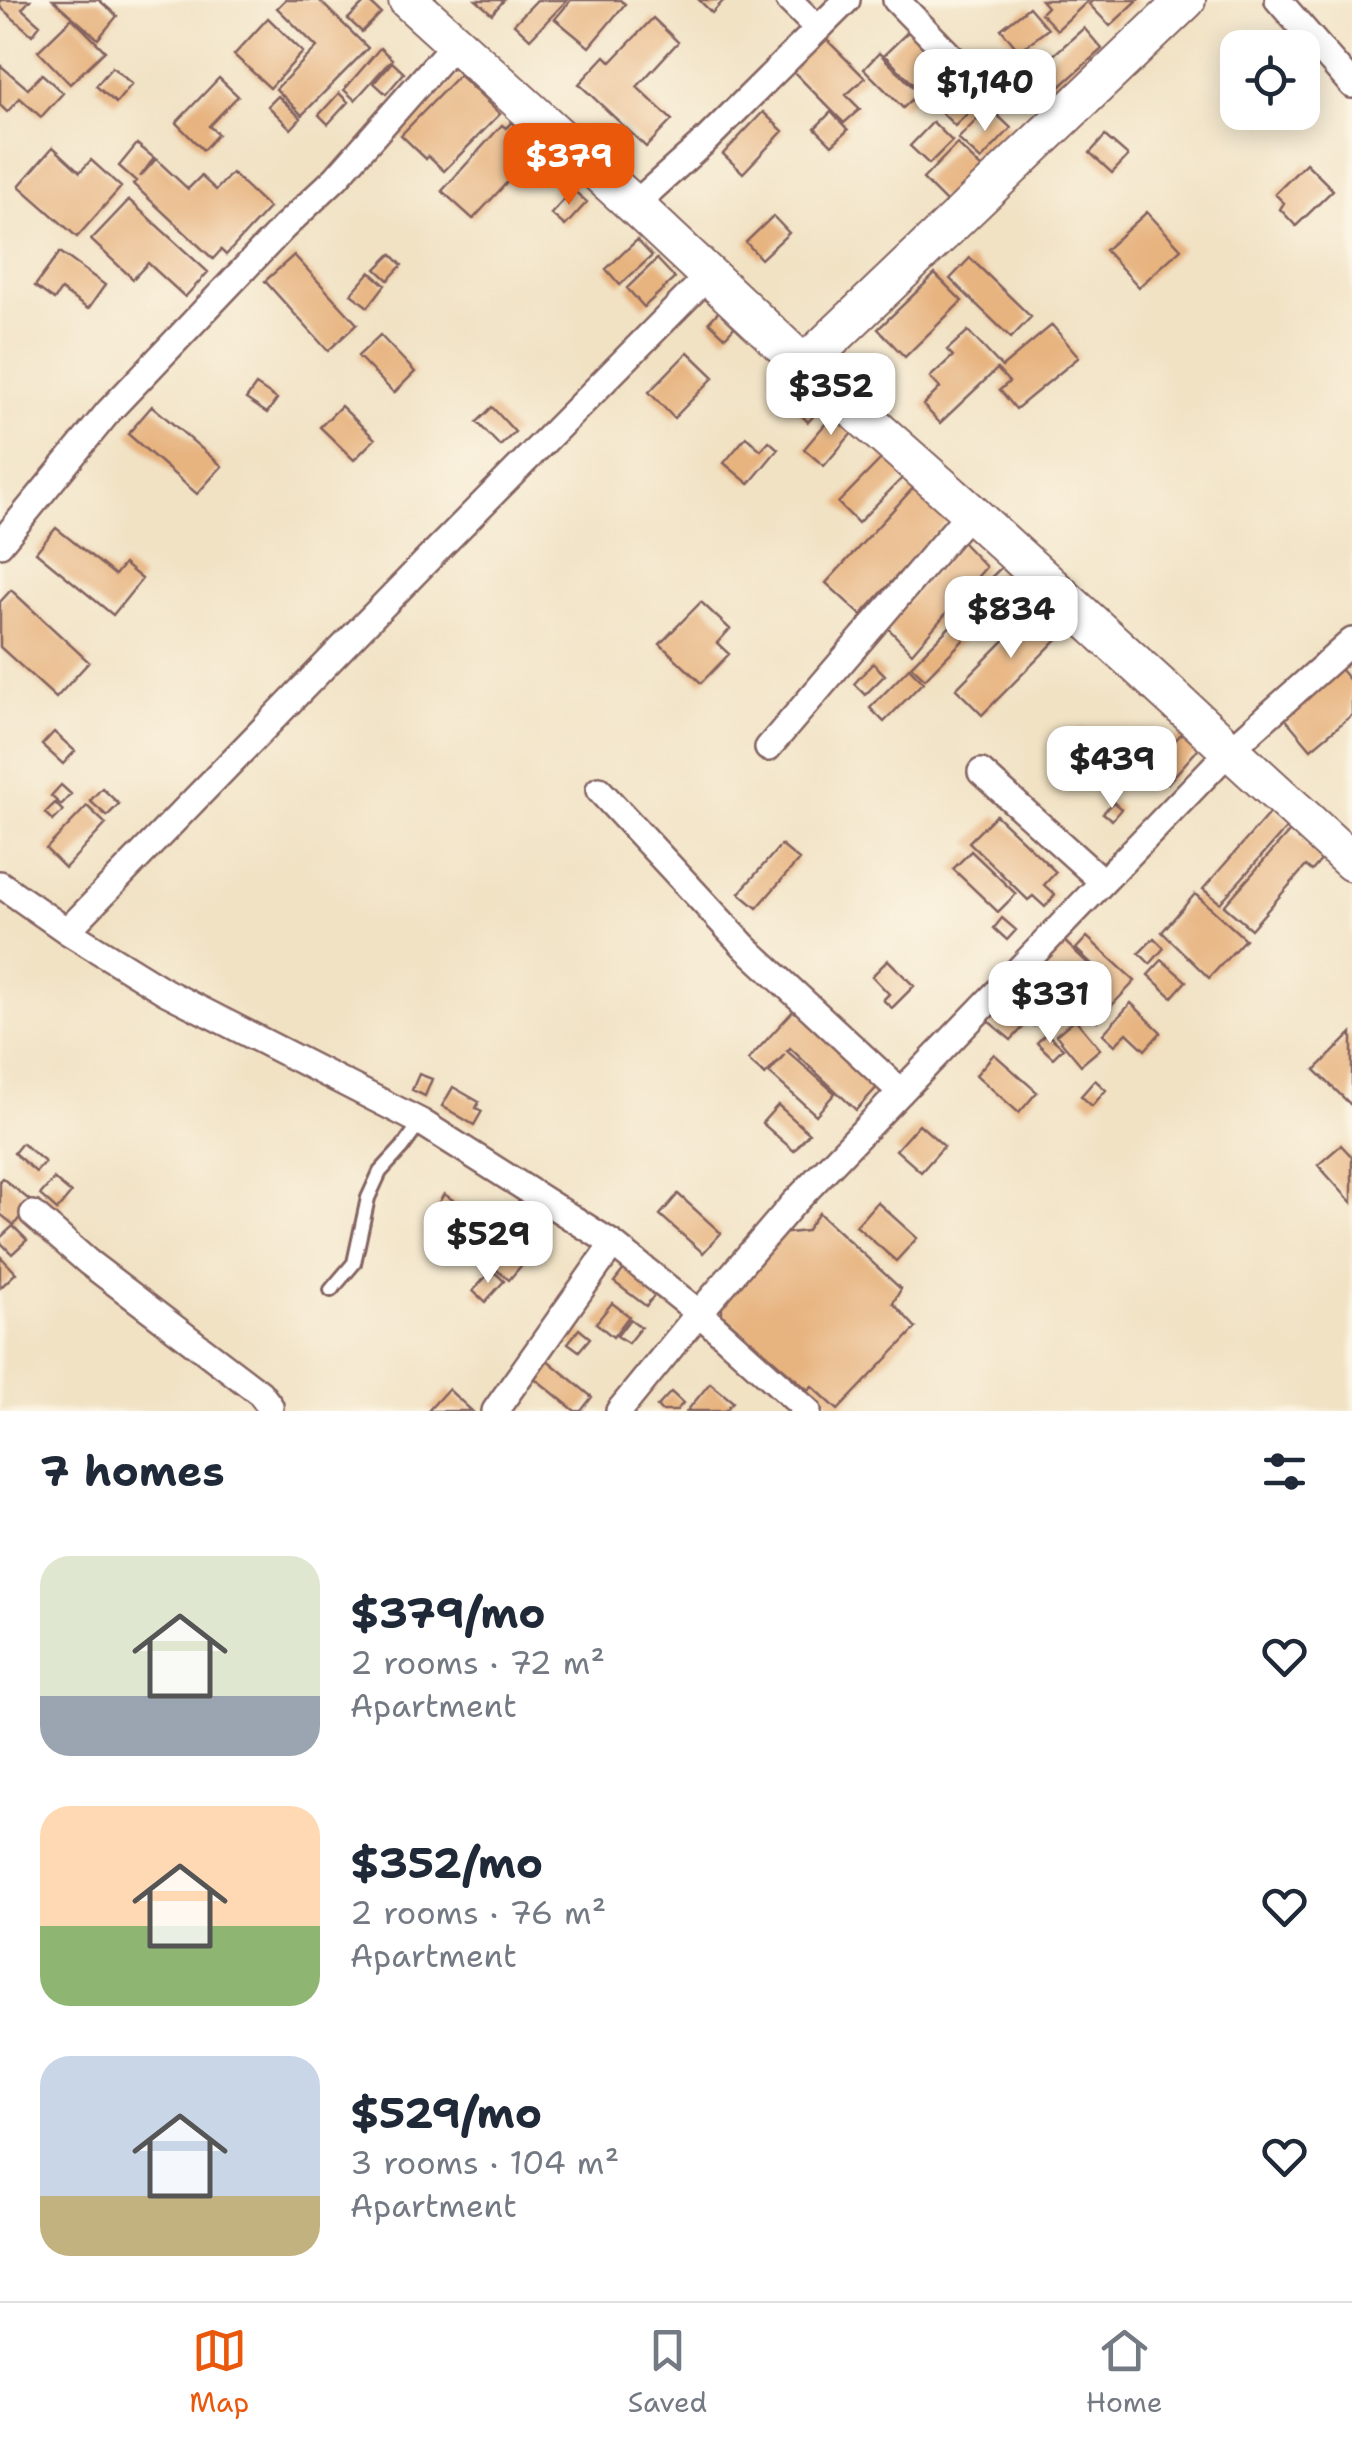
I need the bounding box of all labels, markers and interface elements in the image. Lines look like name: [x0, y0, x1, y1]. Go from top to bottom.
map controls: [1220, 30, 1320, 130]
button: locate: [1220, 30, 1320, 130]
pin: $1,140: [904, 49, 1066, 134]
text: $1,140: [936, 60, 1034, 103]
pin: $379: [510, 123, 628, 208]
text: $379: [525, 134, 613, 177]
pin: $352: [772, 353, 890, 438]
text: $352: [788, 364, 874, 407]
pin: $834: [952, 576, 1070, 661]
text: $834: [967, 587, 1055, 630]
pin: $439: [1053, 726, 1171, 811]
text: $439: [1069, 737, 1155, 780]
pin: $331: [991, 961, 1109, 1046]
text: $331: [1011, 972, 1089, 1015]
pin: $529: [429, 1201, 547, 1286]
text: $529: [446, 1212, 530, 1255]
text: 7 homes: [40, 1443, 225, 1499]
icon: filters: [1257, 1444, 1312, 1499]
text: $379/mo: [350, 1585, 546, 1641]
icon: home: [120, 1596, 240, 1716]
icon: heart: [1257, 1629, 1312, 1684]
text: 2 rooms · 72 m²: [350, 1641, 605, 1684]
text: Apartment: [350, 1684, 517, 1727]
text: $352/mo: [350, 1835, 543, 1891]
icon: home: [120, 1846, 240, 1966]
icon: heart: [1257, 1879, 1312, 1934]
text: 2 rooms · 76 m²: [350, 1891, 606, 1934]
text: Apartment: [350, 1934, 517, 1977]
text: $529/mo: [350, 2085, 542, 2141]
icon: home: [120, 2096, 240, 2216]
icon: heart: [1257, 2129, 1312, 2184]
text: 3 rooms · 104 m²: [350, 2141, 619, 2184]
text: Apartment: [350, 2184, 517, 2227]
tab: Map: [189, 2323, 249, 2421]
tab: Saved: [628, 2323, 707, 2421]
tab: Home: [1086, 2323, 1163, 2421]

